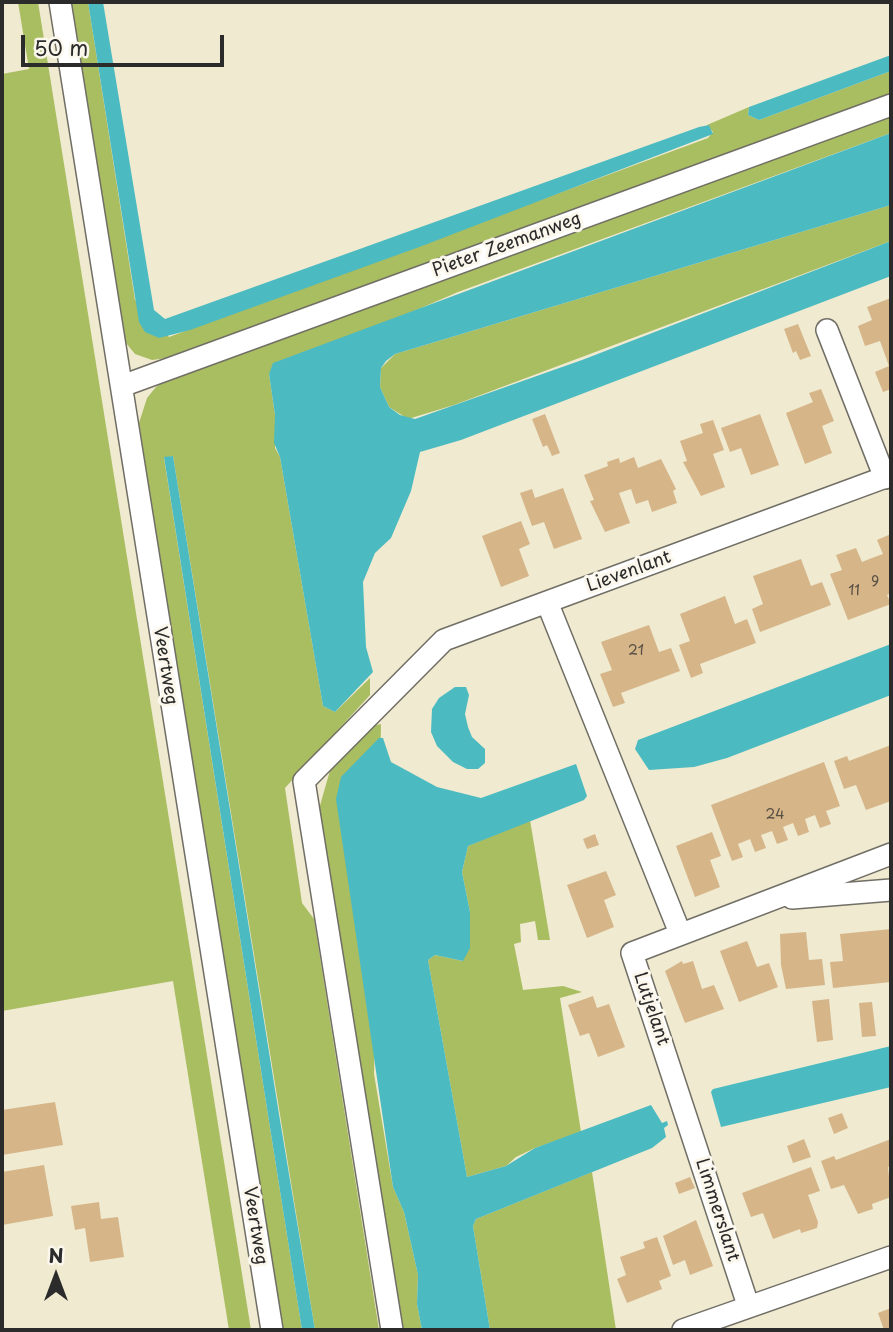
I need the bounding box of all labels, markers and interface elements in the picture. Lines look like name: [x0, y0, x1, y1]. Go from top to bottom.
scale bar: [24, 21, 228, 65]
text: 50 m: [34, 31, 88, 63]
street label: Pieter Zeemanweg: [430, 208, 584, 282]
street label: Lievenlant: [584, 547, 674, 597]
house number: 9: [871, 574, 879, 590]
house number: 11: [848, 583, 860, 599]
street label: Veertweg: [148, 625, 182, 707]
house number: 21: [628, 643, 644, 659]
house number: 24: [766, 807, 784, 823]
street label: Lutjelant: [628, 969, 674, 1049]
street label: Limmerslant: [690, 1156, 744, 1264]
street label: Veertweg: [238, 1185, 272, 1267]
north arrow: [21, 1241, 91, 1311]
text: N: [48, 1241, 64, 1269]

